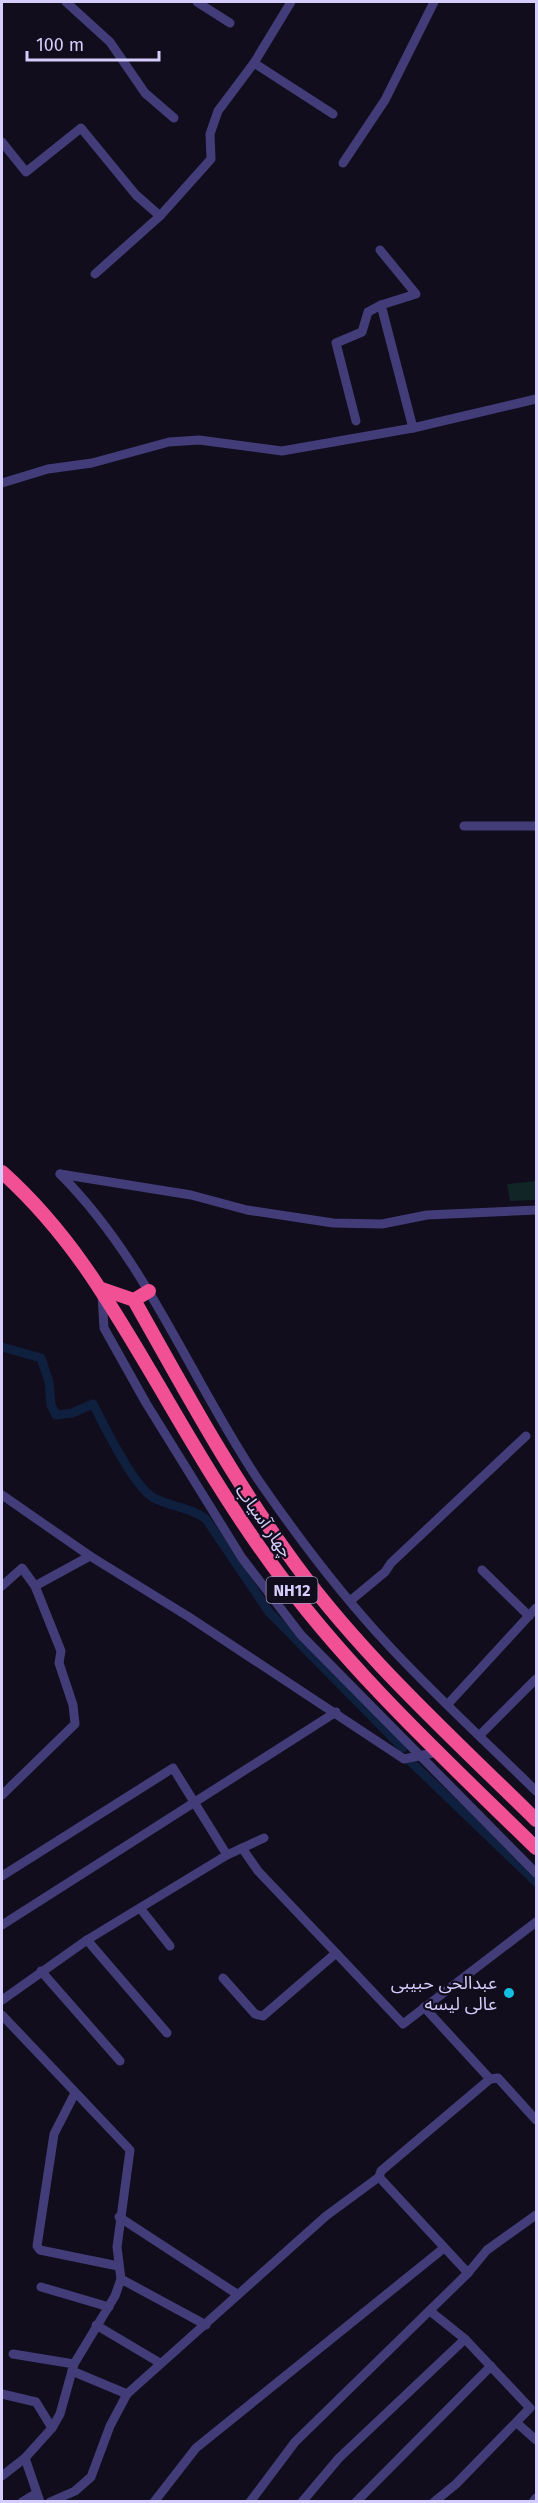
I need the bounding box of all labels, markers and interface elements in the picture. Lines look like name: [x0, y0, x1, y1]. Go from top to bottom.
scale bar: [27, 24, 159, 62]
text: 100 m: [36, 34, 84, 56]
street label: چهار آسیاب: [231, 1480, 297, 1562]
road number: NH12: [266, 1577, 318, 1603]
place label: عبدالحی حبیبی عالی لیسه: [391, 1972, 497, 2015]
marker: عبدالحی حبیبی عالی لیسه: [502, 1986, 516, 2000]

